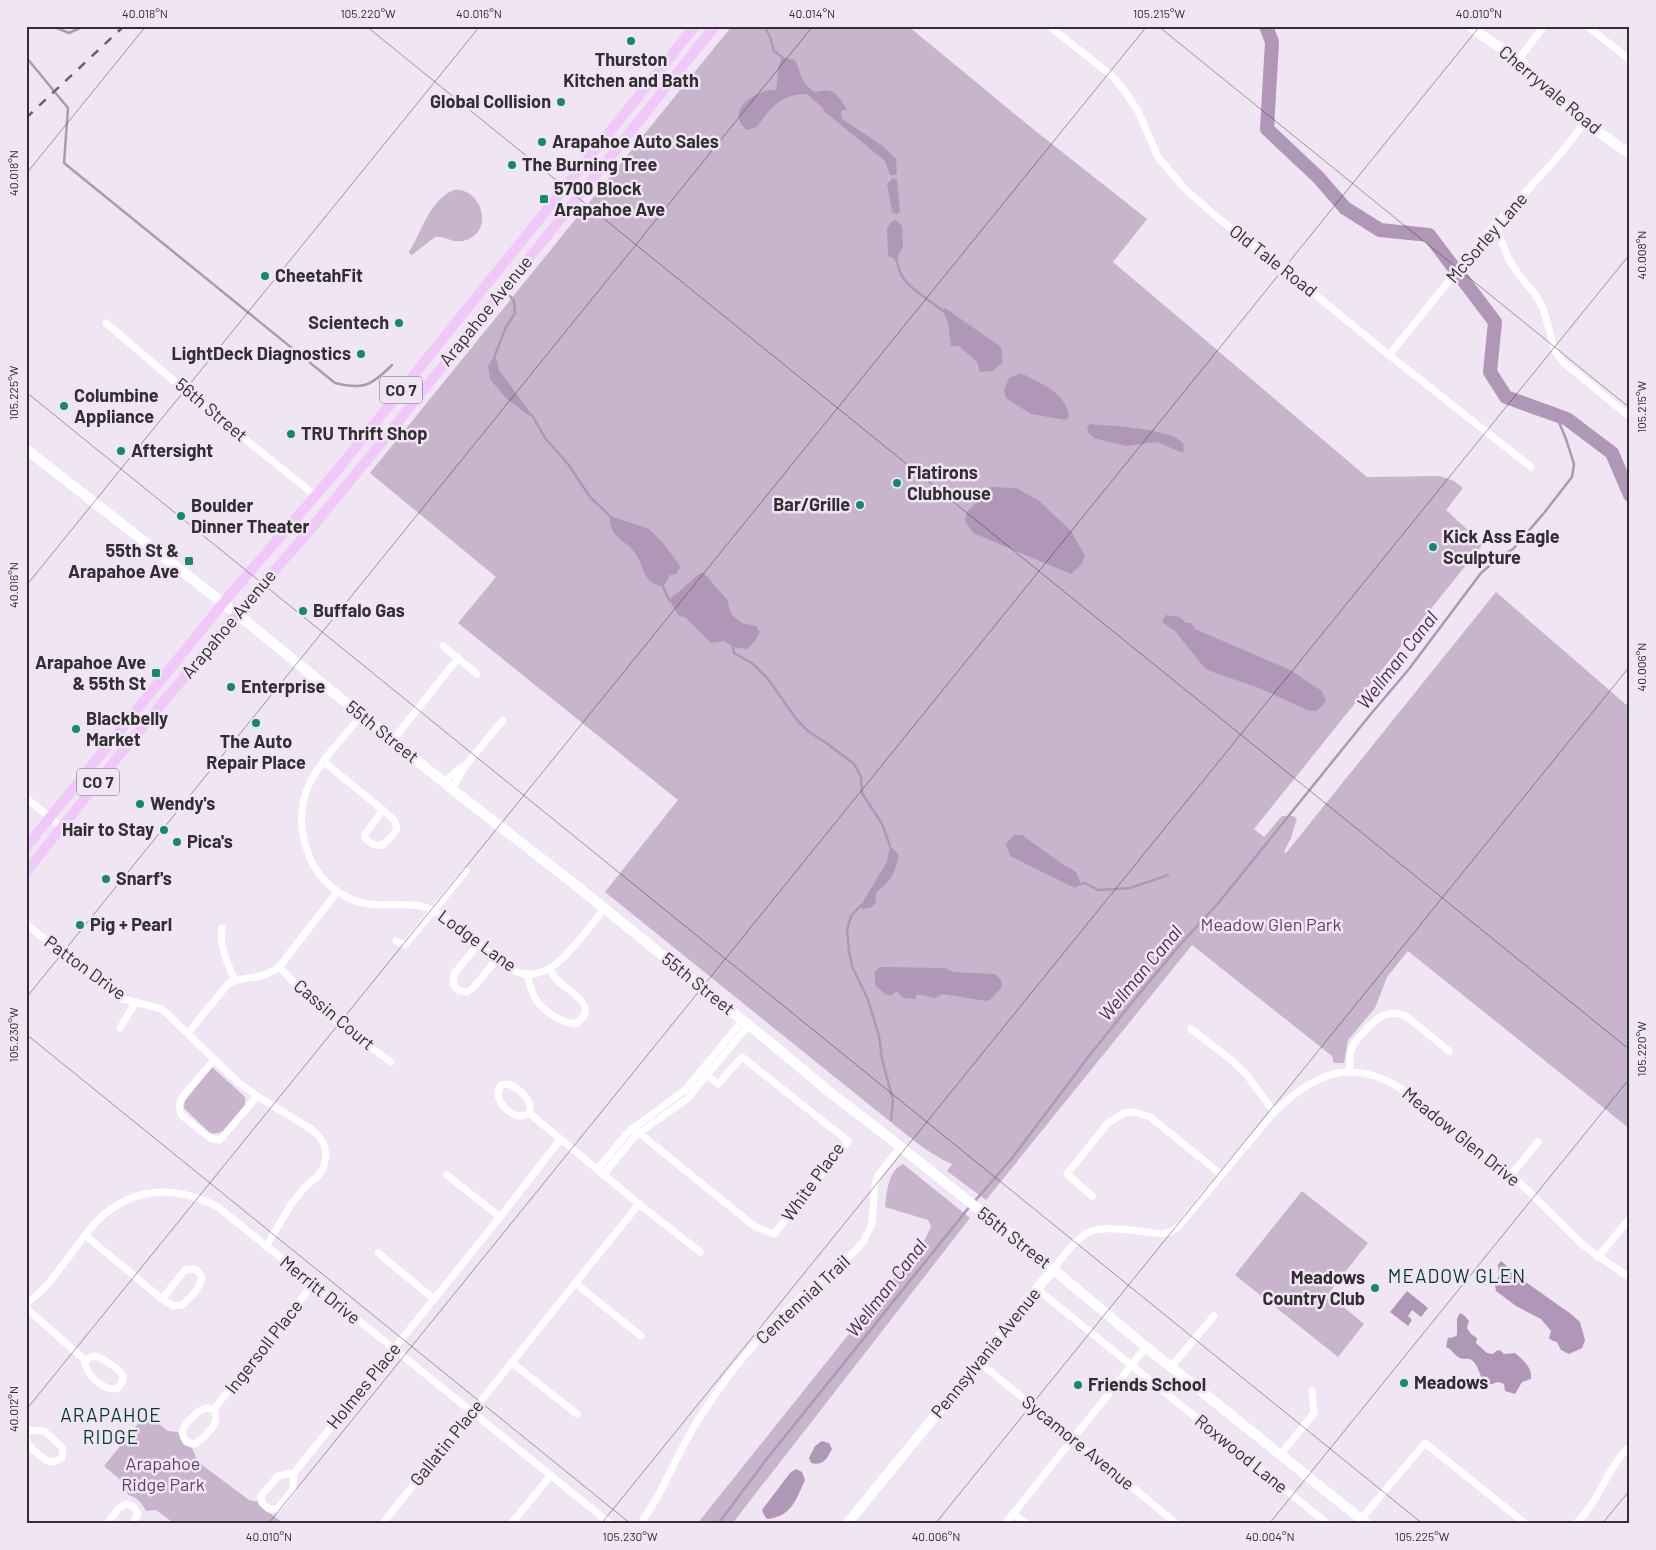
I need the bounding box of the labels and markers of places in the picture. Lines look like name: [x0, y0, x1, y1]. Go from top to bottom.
marker: Thurston Kitchen and Bath: [625, 35, 637, 47]
place label: Thurston Kitchen and Bath: [563, 48, 699, 91]
place label: Global Collision: [430, 90, 551, 112]
marker: Global Collision: [555, 96, 567, 108]
place label: Arapahoe Auto Sales: [552, 130, 719, 152]
marker: Arapahoe Auto Sales: [536, 136, 548, 148]
place label: The Burning Tree: [522, 153, 657, 175]
marker: The Burning Tree: [506, 159, 518, 171]
place label: 5700 Block Arapahoe Ave: [554, 177, 665, 220]
marker: 5700 Block Arapahoe Ave: [538, 193, 550, 205]
place label: CheetahFit: [275, 264, 363, 286]
marker: CheetahFit: [259, 270, 271, 282]
place label: Scientech: [308, 311, 389, 333]
marker: Scientech: [393, 317, 405, 329]
place label: LightDeck Diagnostics: [171, 342, 351, 364]
marker: LightDeck Diagnostics: [355, 348, 367, 360]
place label: Columbine Appliance: [74, 384, 159, 427]
marker: Columbine Appliance: [58, 400, 70, 412]
place label: TRU Thrift Shop: [301, 422, 428, 444]
marker: TRU Thrift Shop: [285, 428, 297, 440]
place label: Aftersight: [131, 439, 213, 461]
marker: Aftersight: [115, 445, 127, 457]
place label: Flatirons Clubhouse: [907, 461, 991, 504]
marker: Flatirons Clubhouse: [891, 477, 903, 489]
place label: Bar/Grille: [773, 493, 850, 515]
place label: Boulder Dinner Theater: [191, 494, 310, 537]
marker: Bar/Grille: [854, 499, 866, 511]
marker: Boulder Dinner Theater: [175, 510, 187, 522]
place label: Kick Ass Eagle Sculpture: [1443, 525, 1560, 568]
place label: 55th St & Arapahoe Ave: [68, 539, 179, 582]
marker: Kick Ass Eagle Sculpture: [1427, 541, 1439, 553]
marker: 55th St & Arapahoe Ave: [183, 555, 195, 567]
place label: Buffalo Gas: [313, 599, 405, 621]
marker: Buffalo Gas: [297, 605, 309, 617]
place label: Arapahoe Ave & 55th St: [35, 651, 146, 694]
marker: Arapahoe Ave & 55th St: [150, 667, 162, 679]
place label: Enterprise: [241, 675, 326, 697]
marker: Enterprise: [225, 681, 237, 693]
place label: Blackbelly Market: [86, 707, 168, 750]
marker: The Auto Repair Place: [250, 717, 262, 729]
marker: Blackbelly Market: [70, 723, 82, 735]
place label: The Auto Repair Place: [206, 730, 306, 773]
place label: Wendy's: [150, 792, 215, 814]
marker: Wendy's: [134, 798, 146, 810]
place label: Hair to Stay: [62, 818, 154, 840]
marker: Hair to Stay: [158, 824, 170, 836]
place label: Pica's: [187, 830, 233, 852]
marker: Pica's: [171, 836, 183, 848]
place label: Snarf's: [116, 867, 172, 889]
marker: Snarf's: [100, 873, 112, 885]
place label: Pig + Pearl: [90, 913, 172, 935]
marker: Pig + Pearl: [74, 919, 86, 931]
place label: Meadows Country Club: [1262, 1266, 1365, 1309]
marker: Meadows Country Club: [1369, 1282, 1381, 1294]
place label: Meadows: [1414, 1371, 1488, 1393]
place label: Friends School: [1088, 1373, 1206, 1395]
marker: Meadows: [1398, 1377, 1410, 1389]
marker: Friends School: [1072, 1379, 1084, 1391]

